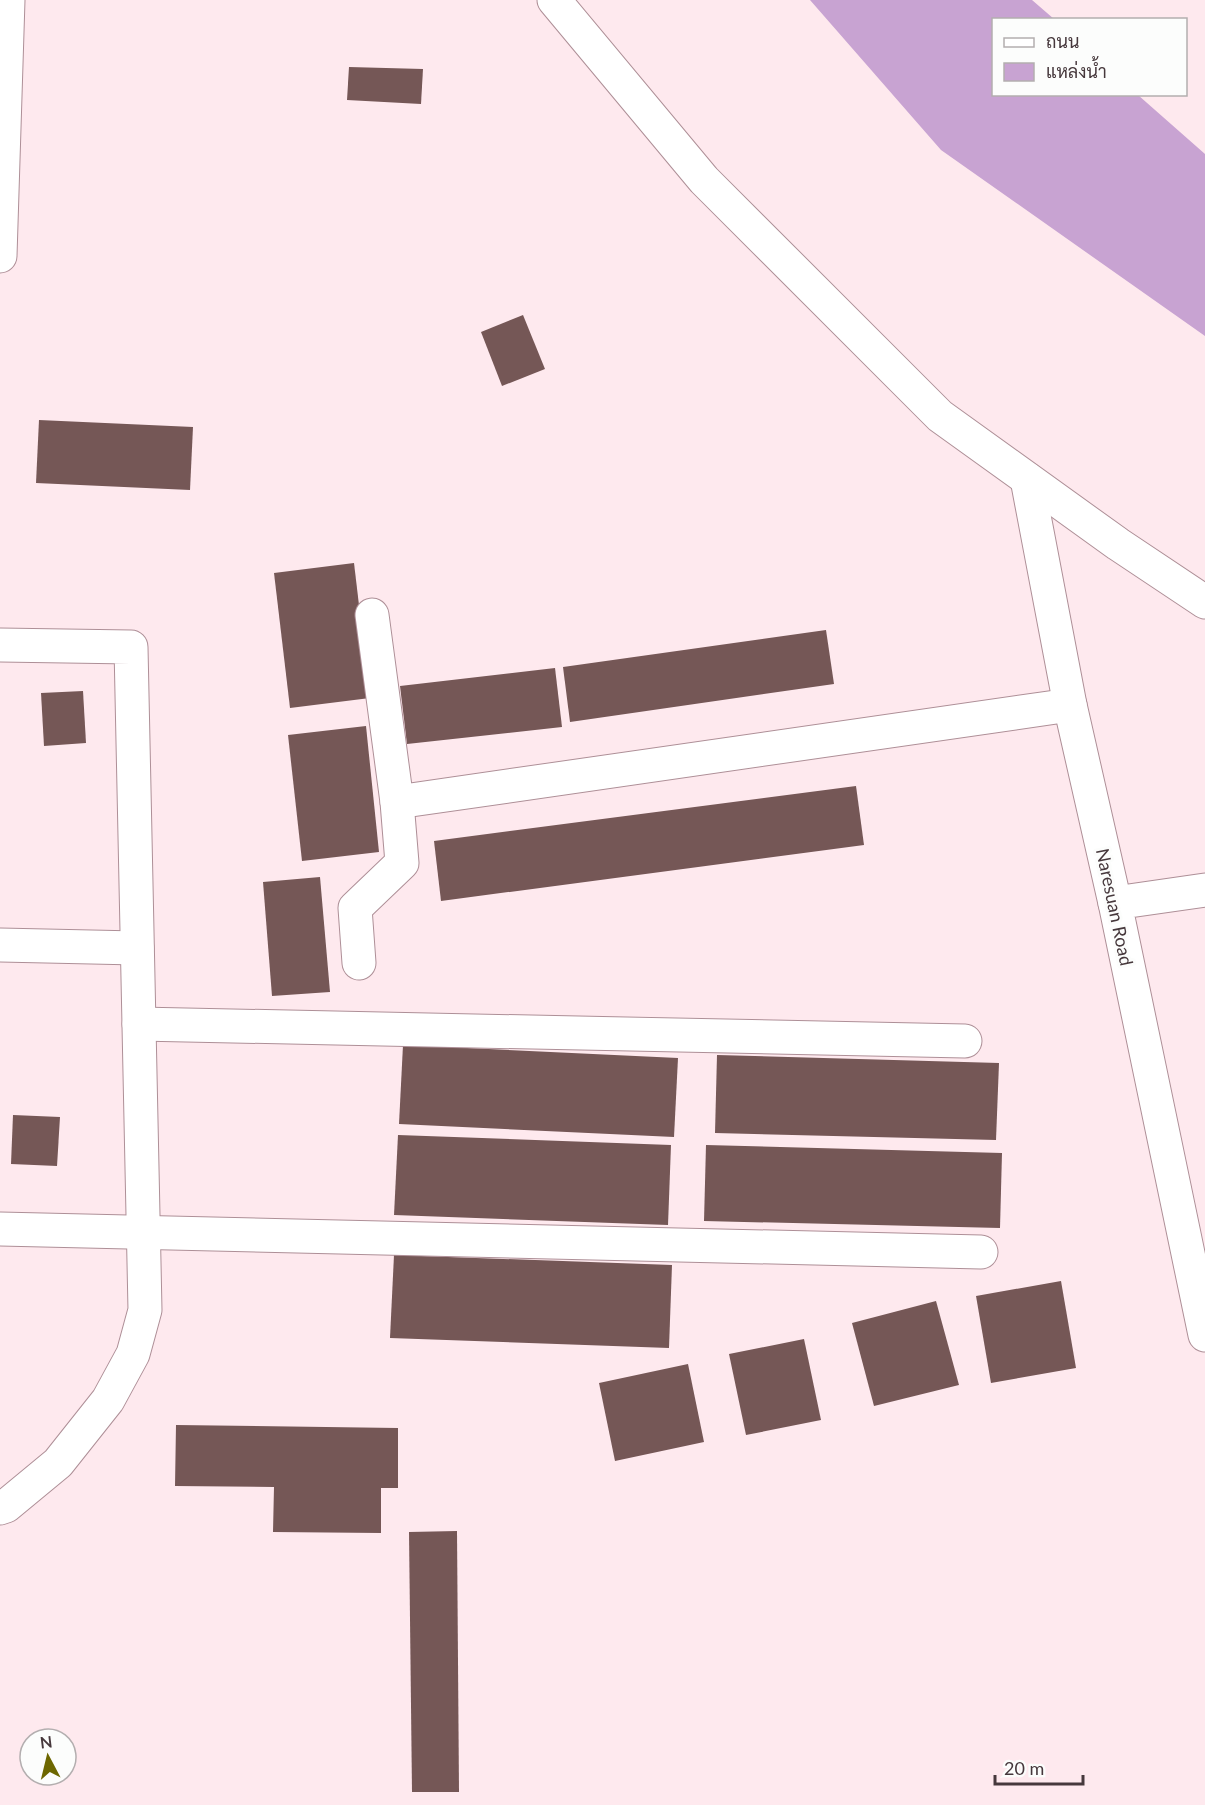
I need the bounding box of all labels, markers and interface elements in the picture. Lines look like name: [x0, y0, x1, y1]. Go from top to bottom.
legend: [992, 18, 1187, 96]
text: ถนน: [1046, 30, 1079, 52]
text: แหล่งน้ำ: [1046, 56, 1107, 82]
street label: Naresuan Road: [1092, 846, 1138, 968]
north arrow: [18, 1727, 78, 1787]
text: N: [39, 1731, 53, 1752]
scale bar: [995, 1748, 1084, 1786]
text: 20 m: [1004, 1757, 1044, 1779]

